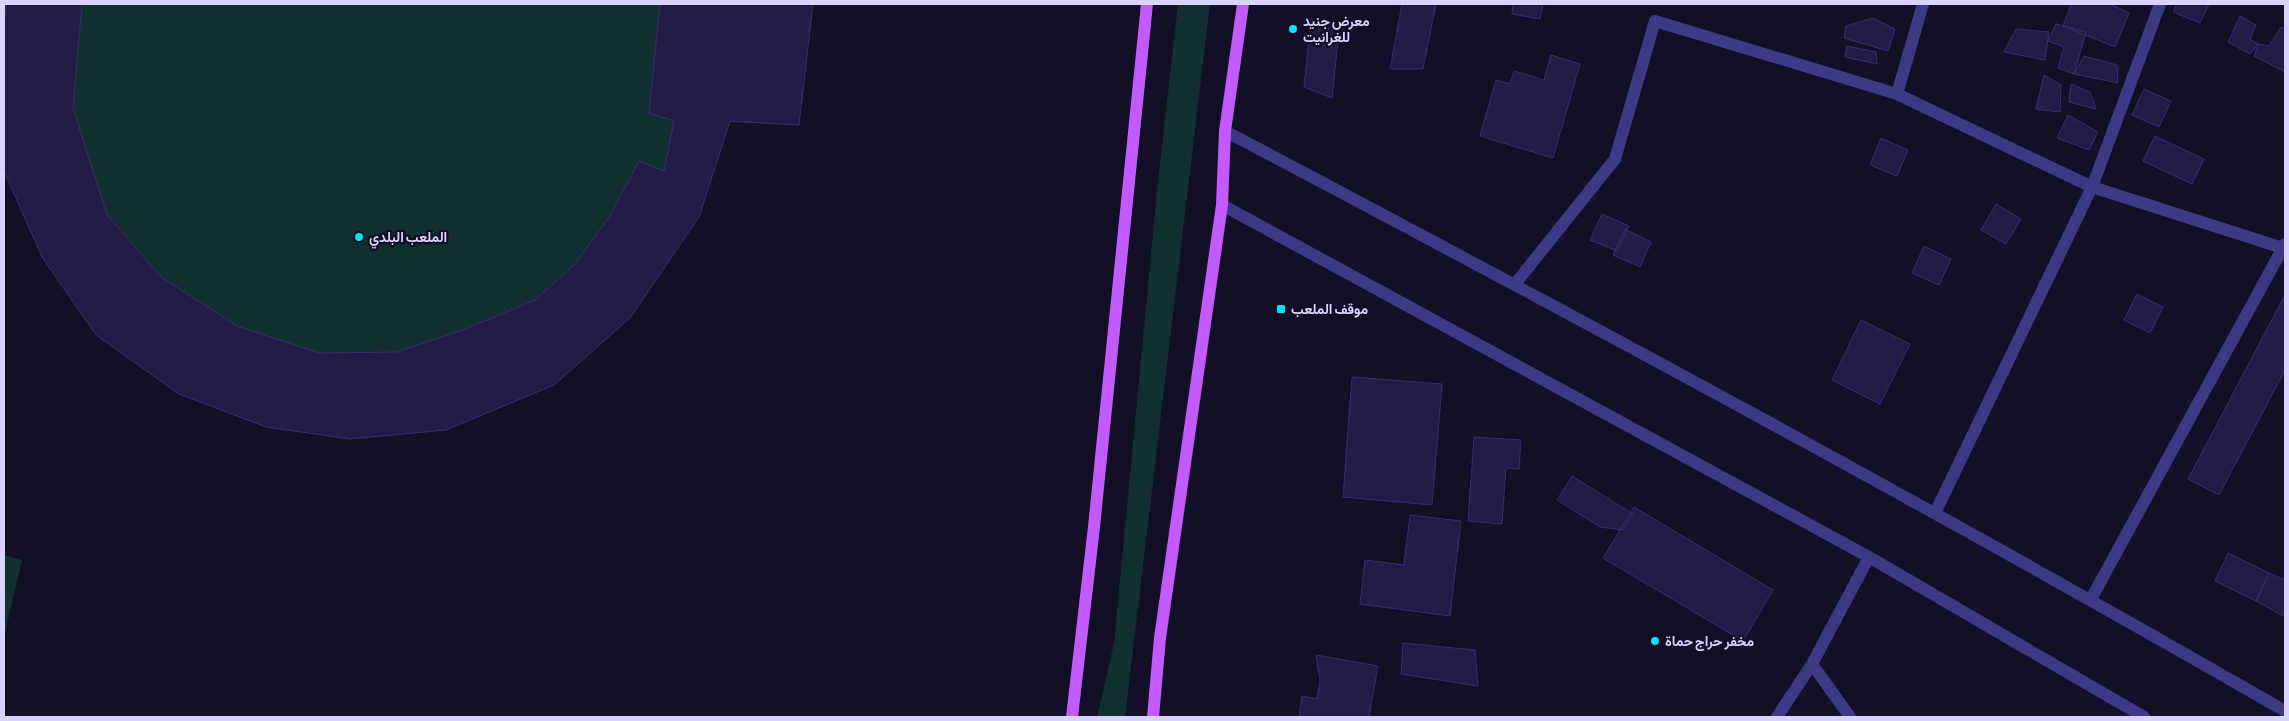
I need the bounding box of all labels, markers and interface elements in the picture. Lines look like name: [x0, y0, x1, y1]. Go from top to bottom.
place label: معرض جنيد للغرانيت: [1303, 13, 1370, 46]
marker: معرض جنيد للغرانيت: [1287, 23, 1299, 35]
place label: الملعب البلدي: [369, 229, 447, 249]
marker: الملعب البلدي: [353, 231, 365, 243]
place label: موقف الملعب: [1291, 301, 1368, 318]
marker: موقف الملعب: [1275, 303, 1287, 315]
place label: مخفر حراج حماة: [1665, 633, 1754, 651]
marker: مخفر حراج حماة: [1649, 635, 1661, 647]

